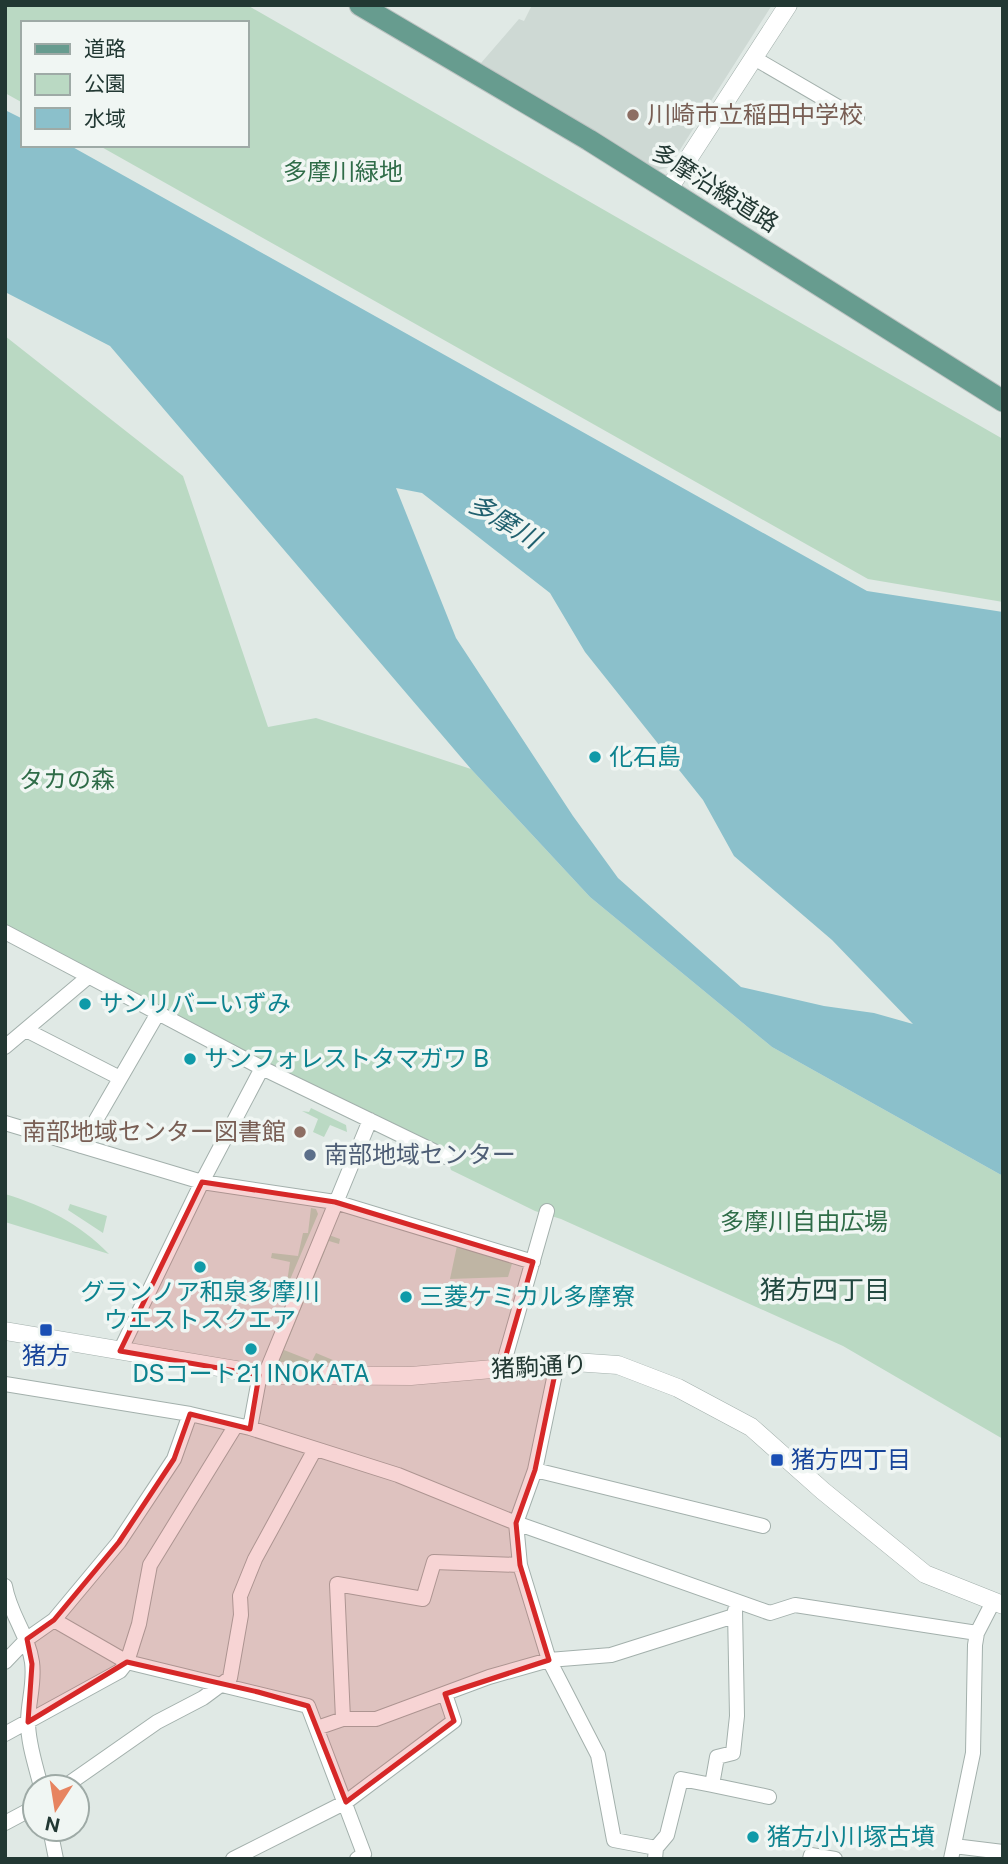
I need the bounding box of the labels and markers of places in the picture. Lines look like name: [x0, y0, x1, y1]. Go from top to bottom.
place label: 川崎市立稲田中学校: [647, 100, 863, 128]
marker: 川崎市立稲田中学校: [625, 107, 641, 123]
place label: 化石島: [609, 742, 681, 770]
marker: 化石島: [587, 749, 603, 765]
place label: サンリバーいずみ: [99, 989, 291, 1017]
marker: サンリバーいずみ: [77, 996, 93, 1012]
place label: サンフォレストタマガワ B: [204, 1044, 489, 1072]
marker: サンフォレストタマガワ B: [182, 1051, 198, 1067]
place label: 南部地域センター図書館: [22, 1117, 286, 1145]
marker: 南部地域センター図書館: [292, 1124, 308, 1140]
place label: 南部地域センター: [324, 1140, 516, 1168]
marker: 南部地域センター: [302, 1147, 318, 1163]
marker: グランノア和泉多摩川 ウエストスクエア: [192, 1259, 208, 1275]
place label: グランノア和泉多摩川 ウエストスクエア: [81, 1277, 319, 1333]
place label: 三菱ケミカル多摩寮: [420, 1282, 635, 1310]
marker: 三菱ケミカル多摩寮: [398, 1289, 414, 1305]
marker: 猪方: [38, 1322, 54, 1338]
place label: 猪方: [22, 1341, 70, 1369]
marker: DSコート21 INOKATA: [243, 1341, 259, 1357]
place label: DSコート21 INOKATA: [132, 1359, 370, 1387]
place label: 猪方四丁目: [791, 1445, 911, 1473]
marker: 猪方四丁目: [769, 1452, 785, 1468]
place label: 猪方小川塚古墳: [767, 1822, 935, 1850]
marker: 猪方小川塚古墳: [745, 1829, 761, 1845]

